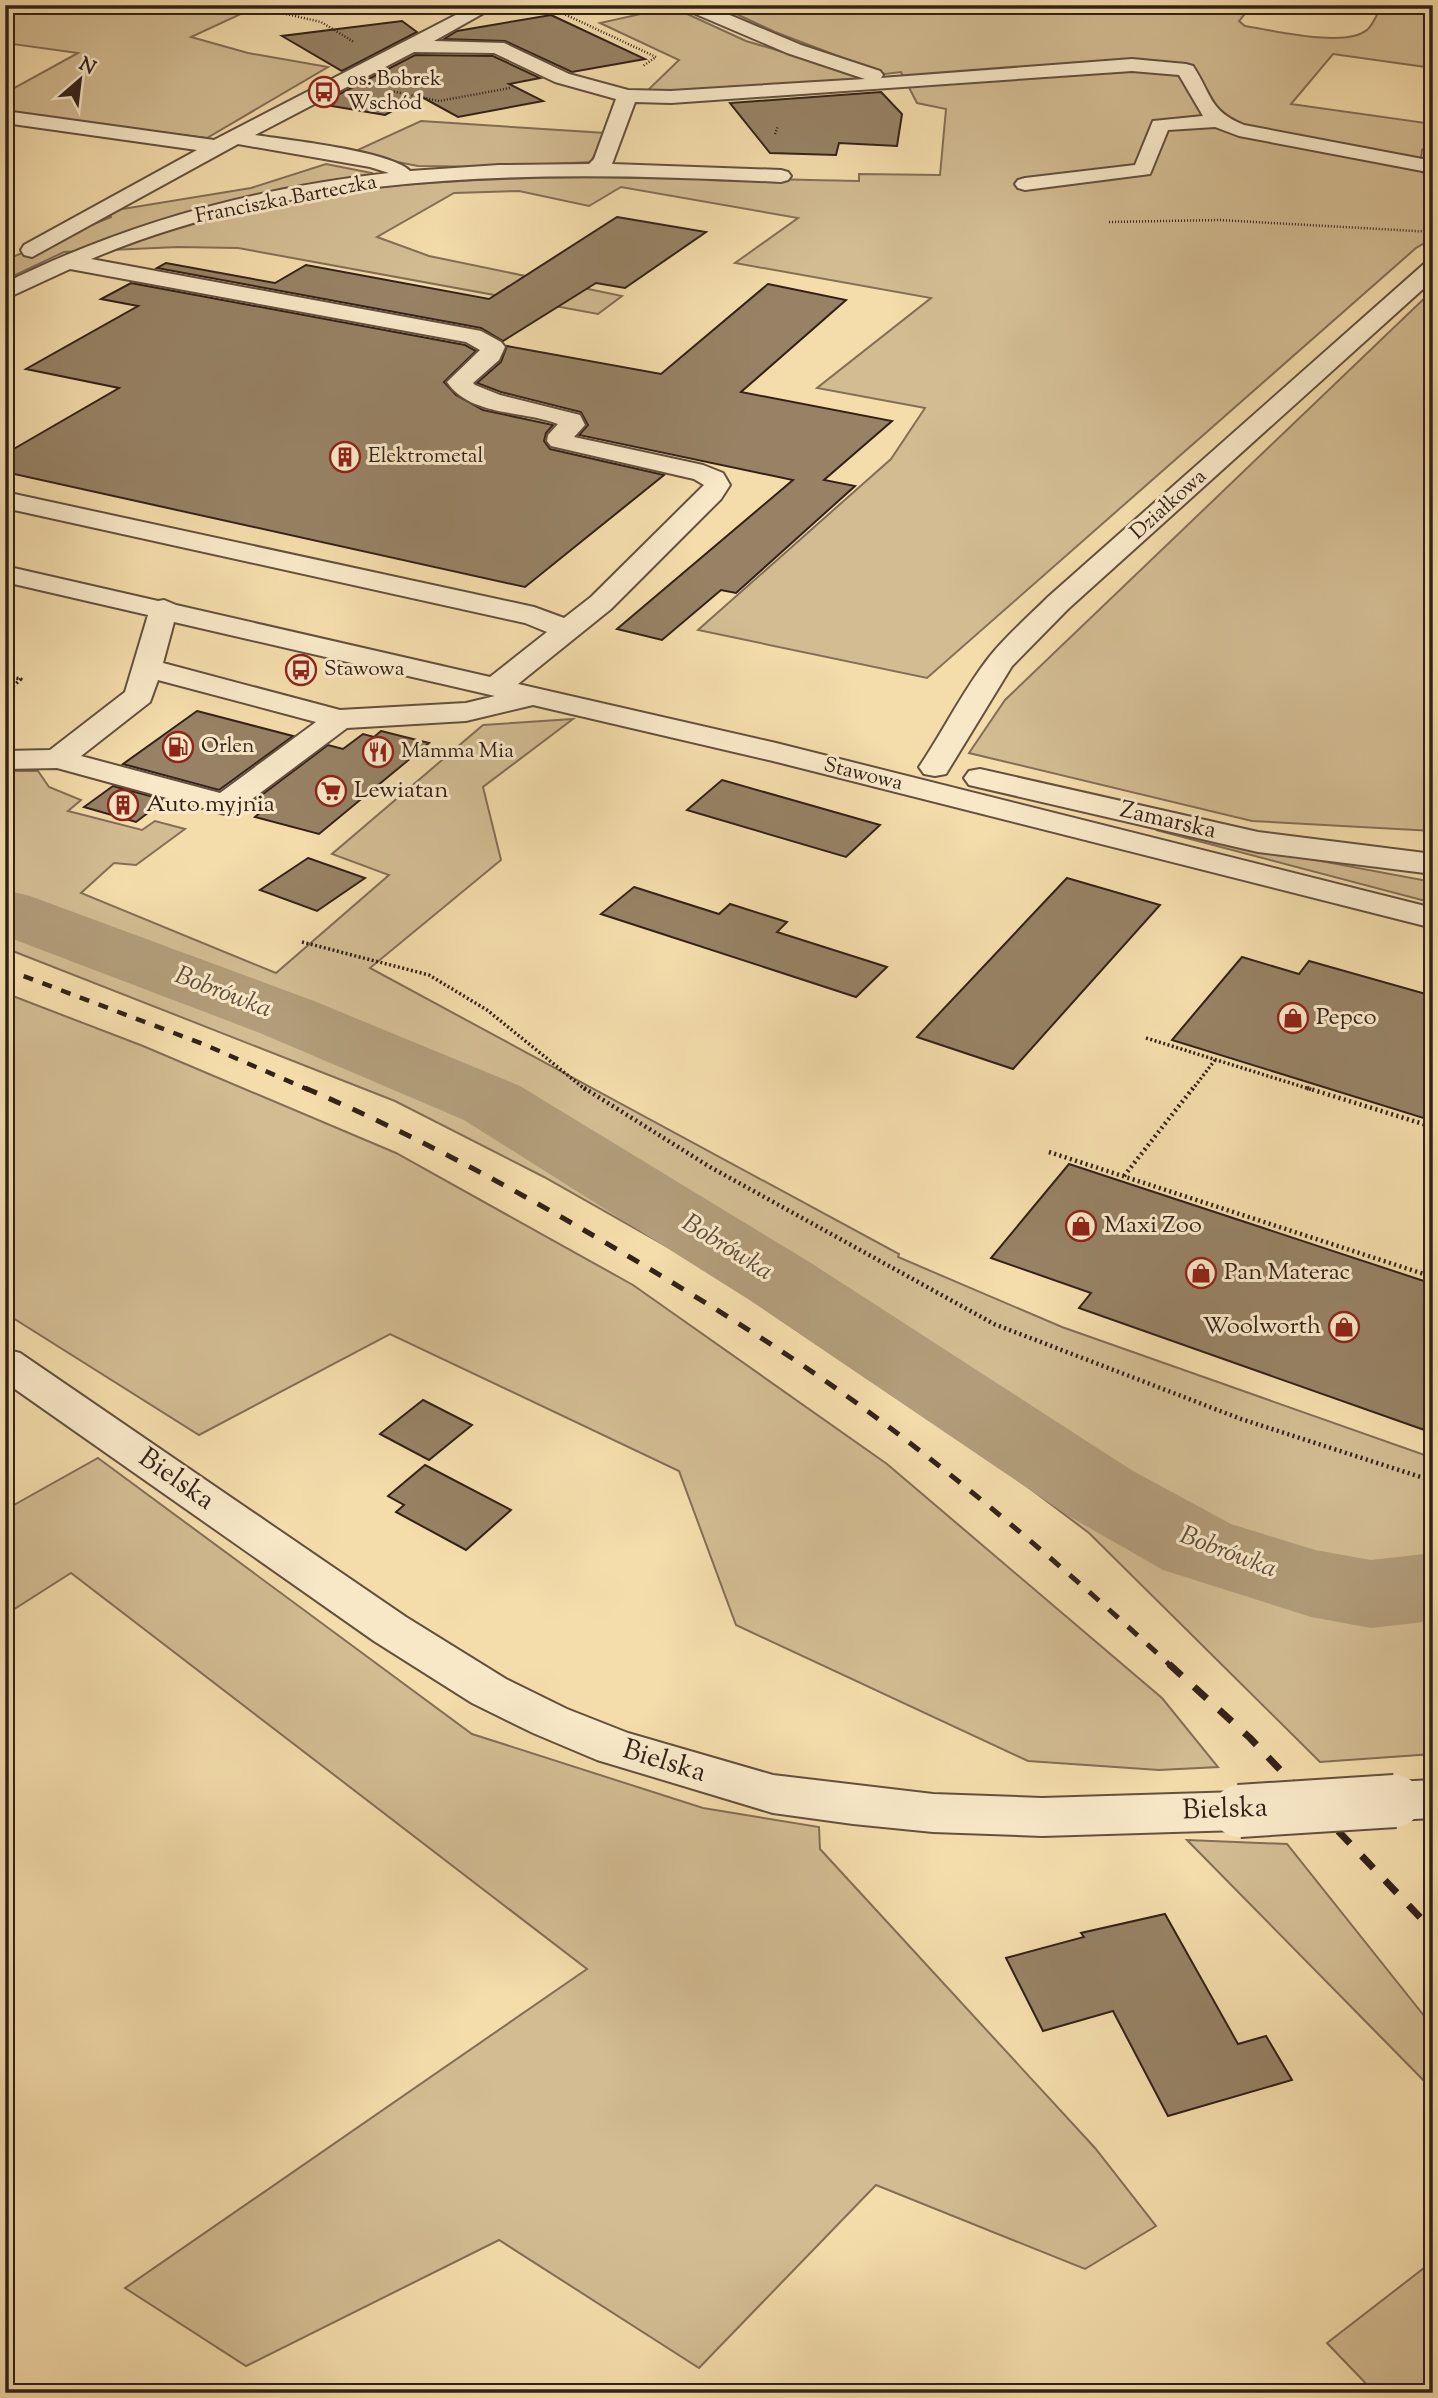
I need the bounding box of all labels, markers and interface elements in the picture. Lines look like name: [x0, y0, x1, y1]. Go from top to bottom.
north arrow: [46, 46, 116, 116]
text: N: [74, 52, 100, 83]
place label: os. Bobrek Wschód: [347, 65, 442, 119]
bus stop icon: os. Bobrek Wschód: [307, 75, 341, 109]
street label: Franciszka Barteczka: [193, 168, 380, 232]
building icon: Elektrometal: [328, 440, 362, 474]
place label: Elektrometal: [368, 442, 483, 472]
street label: Działkowa: [1124, 462, 1214, 547]
bus stop icon: Stawowa: [284, 653, 318, 687]
place label: Stawowa: [324, 655, 405, 685]
fuel station icon: Orlen: [161, 730, 195, 764]
place label: Orlen: [201, 732, 255, 762]
restaurant icon: Mamma Mia: [361, 735, 395, 769]
place label: Mamma Mia: [401, 737, 514, 767]
street label: Stawowa: [820, 751, 906, 799]
supermarket icon: Lewiatan: [314, 774, 348, 808]
place label: Lewiatan: [354, 774, 448, 808]
building icon: Auto myjnia: [106, 788, 140, 822]
place label: Auto myjnia: [146, 788, 275, 822]
street label: Zamarska: [1117, 793, 1219, 849]
water label: Bobrówka: [169, 958, 277, 1028]
shop icon: Pepco: [1276, 1001, 1310, 1035]
place label: Pepco: [1316, 1001, 1377, 1035]
water label: Bobrówka: [674, 1206, 780, 1290]
shop icon: Maxi Zoo: [1064, 1209, 1098, 1243]
place label: Maxi Zoo: [1104, 1209, 1202, 1243]
shop icon: Pan Materac: [1184, 1256, 1218, 1290]
place label: Pan Materac: [1224, 1256, 1351, 1290]
place label: Woolworth: [1202, 1310, 1321, 1344]
shop icon: Woolworth: [1327, 1310, 1361, 1344]
street label: Bielska: [130, 1439, 222, 1521]
water label: Bobrówka: [1174, 1518, 1282, 1588]
street label: Bielska: [617, 1730, 711, 1794]
street label: Bielska: [1182, 1789, 1268, 1831]

